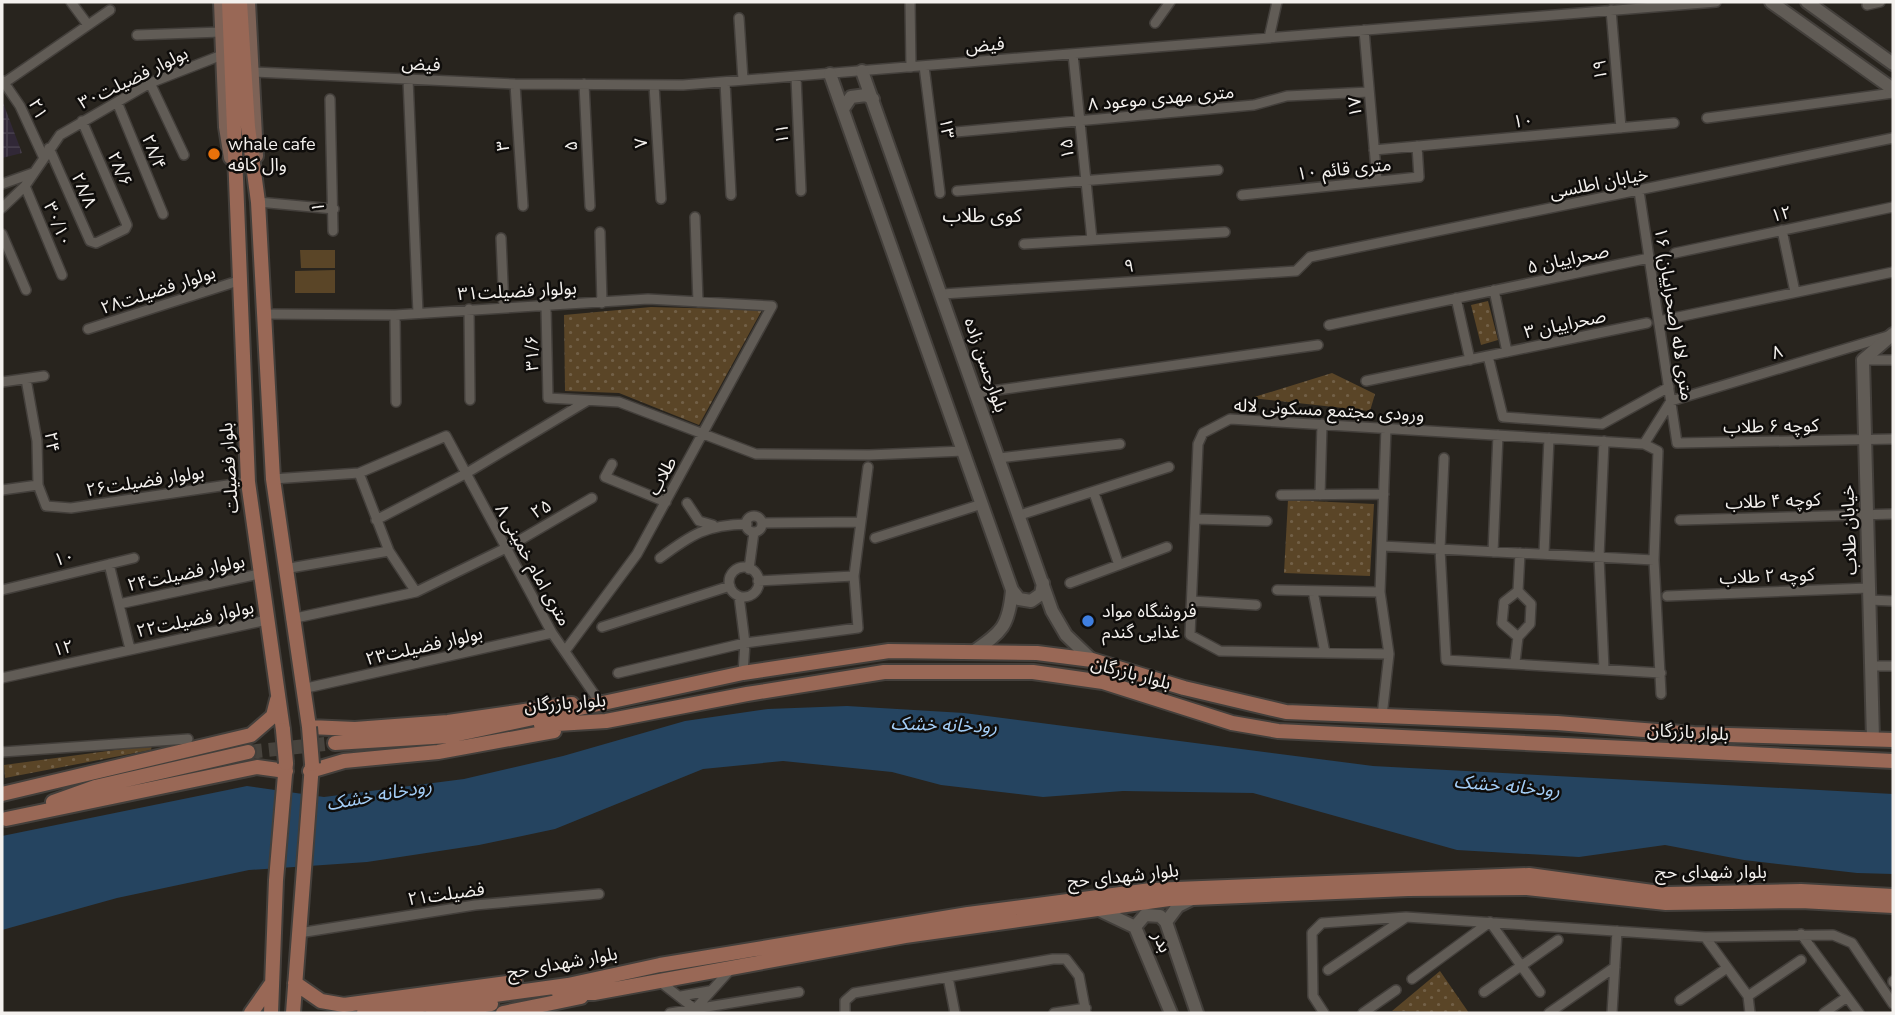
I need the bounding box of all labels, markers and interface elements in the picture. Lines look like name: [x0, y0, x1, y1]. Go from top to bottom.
street label: فیض: [964, 31, 1006, 59]
street label: بولوار فضیلت۳۰: [74, 41, 192, 115]
street label: فیض: [401, 51, 441, 77]
street label: ۱۹: [1587, 59, 1613, 81]
street label: ۸ متری مهدی موعود: [1087, 80, 1235, 116]
street label: ۲۱: [23, 94, 53, 124]
street label: ۱۷: [1342, 96, 1368, 118]
street label: ۱۰: [1512, 108, 1534, 134]
street label: ۱۳: [934, 116, 960, 140]
street label: ۱۱: [770, 123, 794, 145]
street label: ۲۸/۴: [136, 131, 172, 173]
place label: whale cafe وال کافه: [228, 132, 315, 177]
street label: ۷: [629, 137, 653, 149]
street label: ۱۵: [1054, 138, 1080, 160]
street label: ۳: [491, 140, 515, 152]
street label: ۵: [559, 140, 583, 152]
marker: whale cafe وال کافه: [206, 146, 222, 162]
street label: ۲۸/۶: [102, 148, 138, 190]
street label: ۱۰ متری قائم: [1295, 152, 1393, 187]
street label: خيابان اطلسى: [1548, 162, 1650, 204]
street label: ۲۸/۸: [66, 169, 102, 211]
street label: ۳۰/۱۰: [38, 198, 78, 250]
street label: ۱۲: [1768, 200, 1794, 228]
street label: ۱: [306, 202, 330, 212]
district label: کوی طلاب: [942, 203, 1023, 229]
street label: ۱۶ متری لاله (صحراییان): [1648, 226, 1700, 402]
street label: ۵ صحراییان: [1525, 239, 1611, 279]
street label: ۹: [1123, 254, 1135, 278]
street label: بولوار فضیلت۲۸: [97, 260, 219, 320]
street label: بولوار فضیلت۳۱: [457, 276, 577, 306]
street label: صحراییان ۳: [1522, 304, 1608, 344]
street label: بلوارحسن زاده: [959, 314, 1013, 416]
street label: ۳۱/۶: [520, 335, 544, 371]
street label: ۸: [1769, 339, 1785, 365]
street label: ورودی مجتمع مسکونی لاله: [1233, 393, 1425, 429]
street label: کوچه ۶ طلاب: [1723, 413, 1820, 439]
street label: بلوار فضیلت: [214, 422, 244, 514]
street label: ۲۴: [39, 430, 65, 454]
street label: طلاب: [642, 452, 682, 500]
street label: بولوار فضیلت۲۶: [84, 460, 206, 502]
street label: خیابان طلاب: [1835, 484, 1863, 576]
street label: کوچه ۴ طلاب: [1725, 487, 1822, 515]
street label: ۲۵: [526, 493, 556, 525]
street label: ۸ متری امام خمینی: [488, 500, 576, 631]
street label: ۱۰: [51, 544, 77, 572]
street label: بولوار فضیلت۲۴: [125, 549, 247, 597]
street label: کوچه ۲ طلاب: [1719, 562, 1816, 590]
street label: بولوار فضیلت۲۲: [134, 595, 256, 643]
place label: فروشگاه مواد غذایی گندم: [1102, 599, 1196, 646]
marker: فروشگاه مواد غذایی گندم: [1080, 613, 1096, 629]
street label: بولوار فضیلت۲۳: [363, 621, 485, 671]
street label: ۱۲: [50, 634, 76, 662]
street label: بلوار بازرگان: [1088, 651, 1174, 695]
street label: بلوار بازرگان: [523, 688, 607, 718]
water label: رودخانه خشک: [890, 710, 998, 740]
street label: بلوار بازرگان: [1647, 718, 1729, 746]
water label: رودخانه خشک: [1453, 768, 1561, 804]
water label: رودخانه خشک: [325, 773, 434, 817]
street label: بلوار شهدای حج: [1066, 858, 1180, 895]
street label: بلوار شهدای حج: [1655, 860, 1767, 885]
street label: فضیلت۲۱: [406, 877, 486, 911]
street label: بدر: [1146, 927, 1177, 956]
street label: بلوار شهدای حج: [505, 941, 619, 986]

